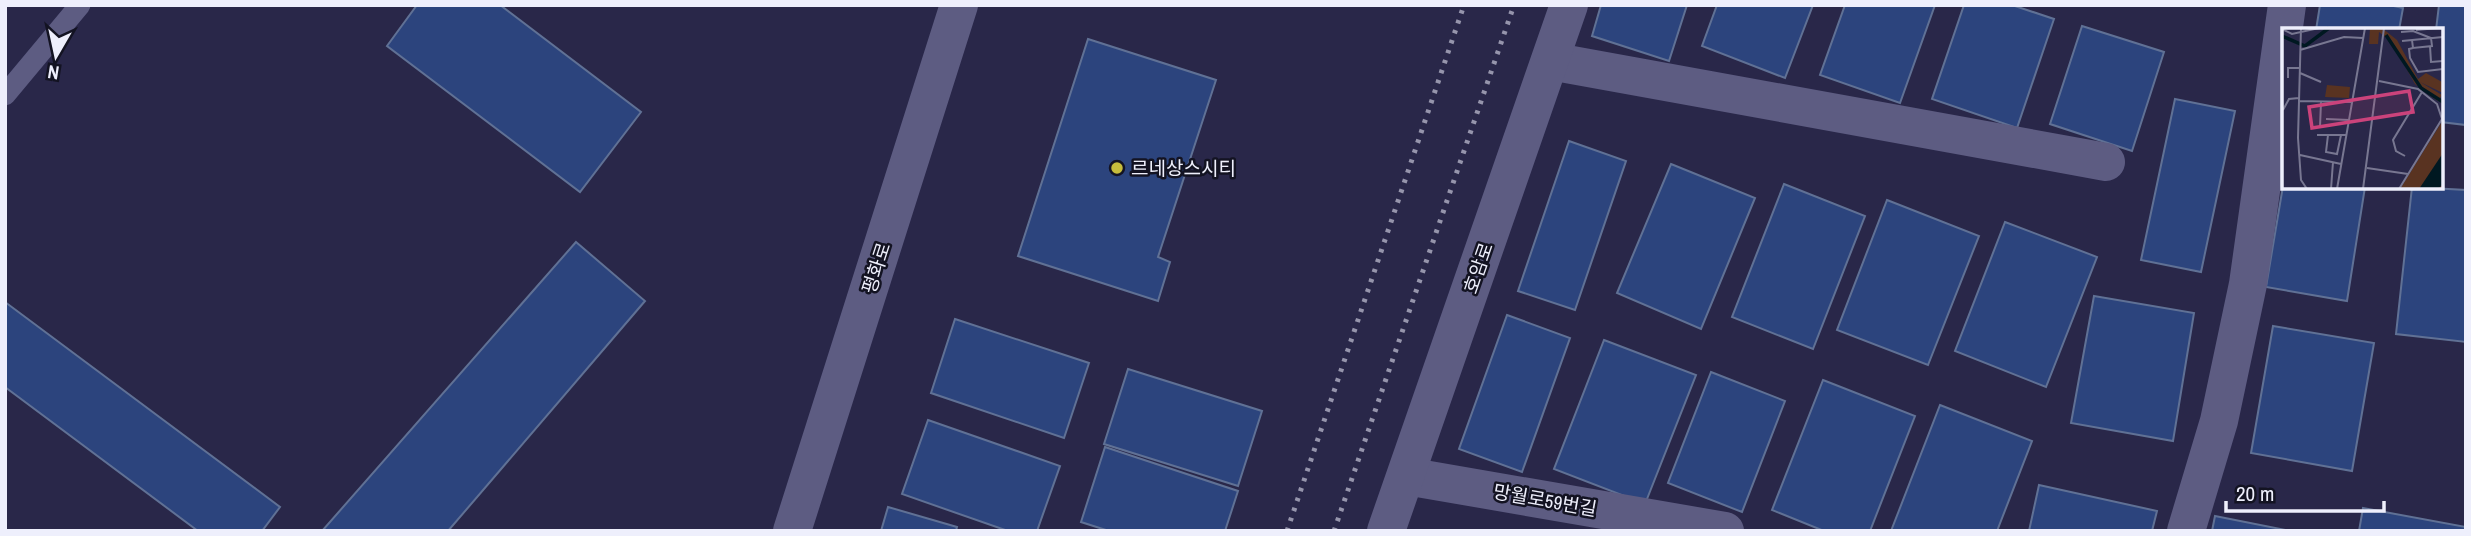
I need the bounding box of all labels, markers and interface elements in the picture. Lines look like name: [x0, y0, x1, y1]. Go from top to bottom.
north arrow: [21, 21, 91, 91]
inset map: [2282, 28, 2443, 189]
text: N: [46, 59, 61, 87]
place label: 르네상스시티: [1131, 155, 1236, 181]
marker: 르네상스시티: [1109, 160, 1125, 176]
street label: 평화로: [856, 239, 896, 297]
street label: 호암로: [1457, 239, 1499, 297]
scale bar: [2226, 470, 2384, 514]
street label: 망월로59번길: [1491, 478, 1599, 522]
text: 20 m: [2236, 479, 2274, 508]

